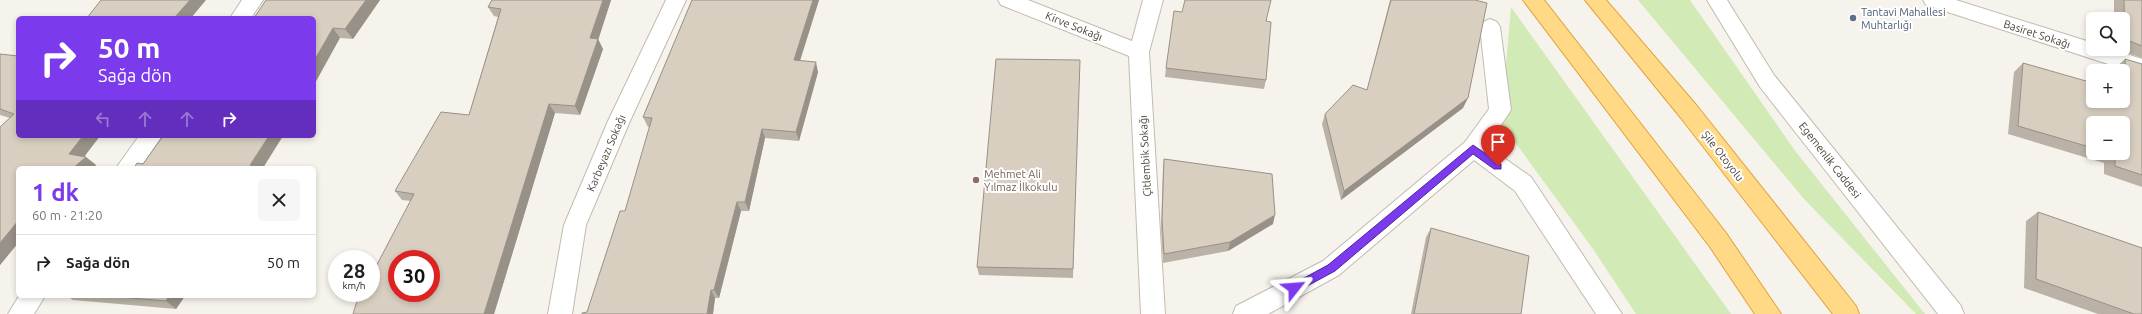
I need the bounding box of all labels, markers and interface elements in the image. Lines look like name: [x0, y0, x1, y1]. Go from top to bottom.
place label: Tantavi Mahallesi Muhtarlığı: [1861, 6, 1946, 31]
street label: Kirve Sokağı: [1044, 9, 1104, 43]
map controls: [2086, 12, 2130, 160]
button: search: [2086, 12, 2130, 56]
marker: Tantavi Mahallesi Muhtarlığı: [1848, 13, 1858, 23]
street label: Basiret Sokağı: [2002, 18, 2072, 50]
icon: right: [32, 32, 84, 84]
text: 50 m: [98, 32, 160, 63]
button: +: [2086, 64, 2130, 108]
text: Sağa dön: [98, 65, 172, 85]
icon: left: [92, 108, 114, 130]
icon: ahead: [134, 108, 156, 130]
icon: ahead: [176, 108, 198, 130]
icon: right: [218, 108, 240, 130]
street label: Karbeyazı Sokağı: [584, 113, 628, 193]
street label: Çitlembik Sokağı: [1137, 115, 1153, 197]
button: −: [2086, 116, 2130, 160]
street label: Egemenlik Caddesi: [1797, 120, 1863, 200]
pin: [1481, 125, 1515, 166]
street label: Şile Otoyolu: [1700, 129, 1746, 183]
icon: arrive: [1487, 131, 1509, 153]
place label: Mehmet Ali Yılmaz İlkokulu: [984, 168, 1058, 193]
marker: Mehmet Ali Yılmaz İlkokulu: [971, 175, 981, 185]
text: 1 dk: [32, 179, 79, 206]
button: close: [258, 179, 300, 221]
text: 60 m · 21:20: [32, 208, 103, 222]
speed limit sign: 30: [388, 250, 440, 302]
icon: right: [32, 252, 54, 274]
text: Sağa dön: [66, 254, 130, 271]
text: 50 m: [267, 254, 300, 271]
text: 28: [343, 259, 365, 282]
position arrow: [1273, 267, 1315, 309]
text: km/h: [342, 280, 366, 291]

